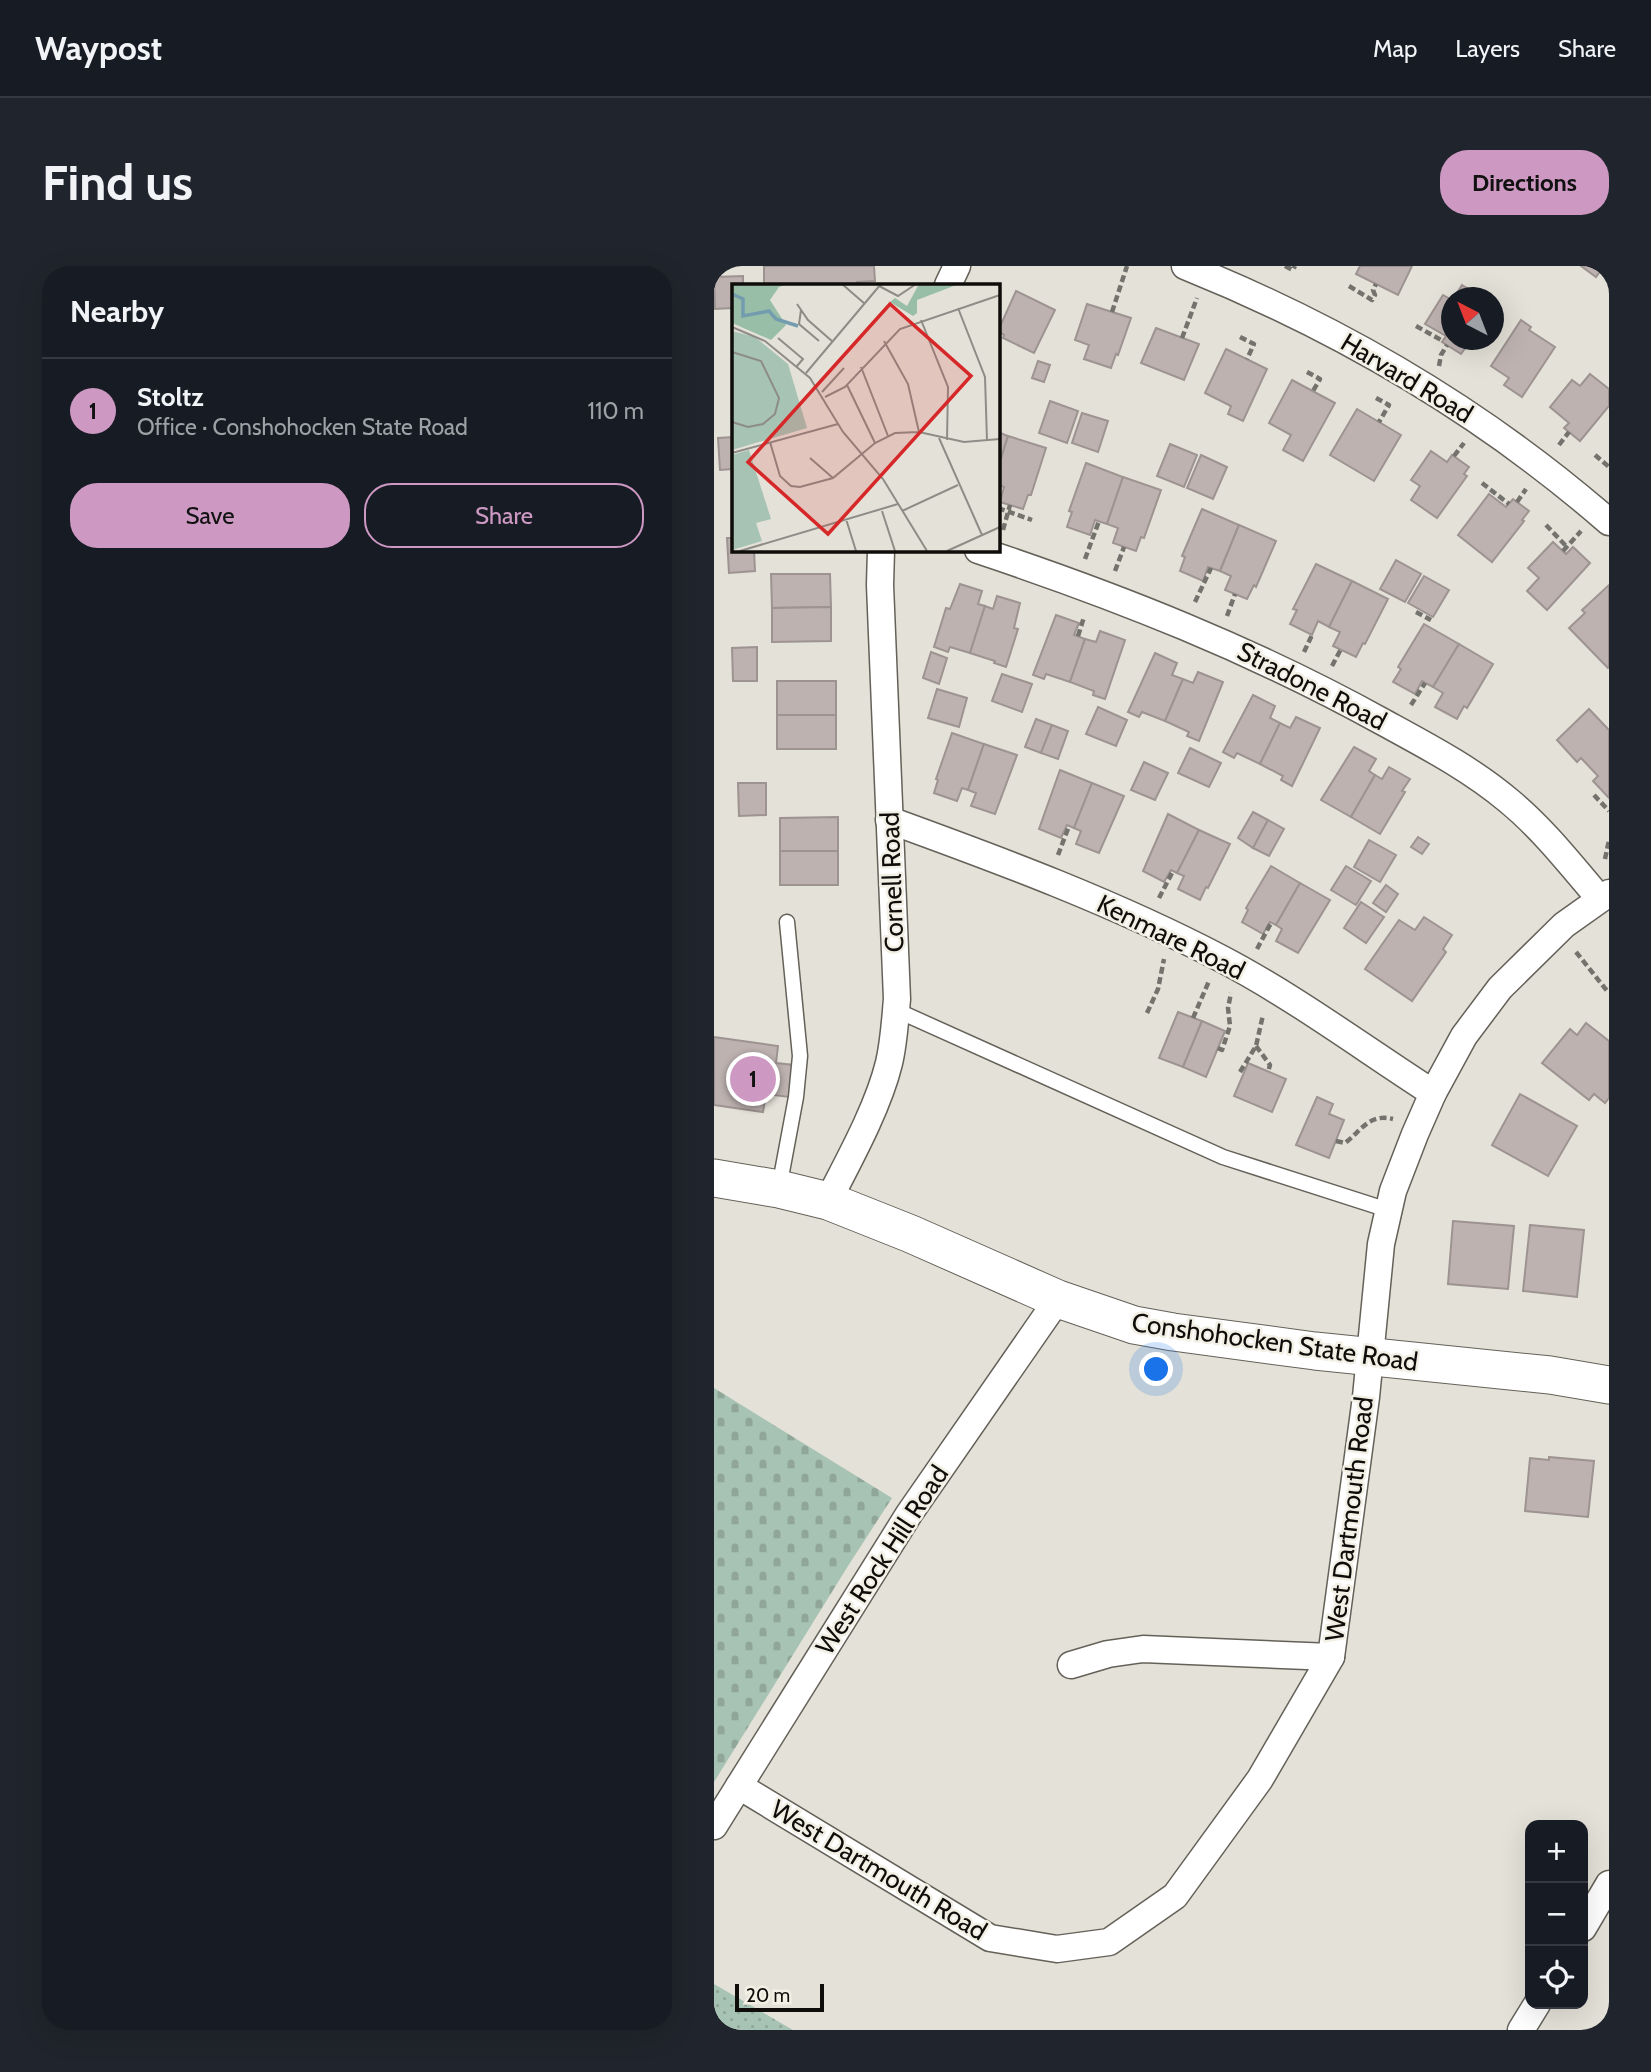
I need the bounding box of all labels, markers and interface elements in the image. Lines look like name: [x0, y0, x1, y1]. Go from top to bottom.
text: Waypost: [35, 28, 162, 68]
text: Map: [1373, 34, 1417, 63]
text: Layers: [1455, 34, 1520, 63]
text: Share: [1558, 34, 1616, 63]
button: Directions: [1440, 150, 1609, 215]
text: Find us: [42, 153, 193, 212]
inset map: [732, 284, 999, 551]
north arrow: [1441, 287, 1504, 350]
text: Nearby: [70, 293, 164, 330]
street label: Harvard Road: [1335, 326, 1479, 430]
text: Stoltz: [137, 381, 203, 413]
text: 1: [89, 397, 97, 425]
text: 110 m: [588, 397, 644, 425]
text: Office · Conshohocken State Road: [137, 413, 468, 441]
button: Save: [70, 483, 350, 548]
button: Share: [364, 483, 644, 548]
street label: Stradone Road: [1232, 635, 1392, 737]
street label: Cornell Road: [874, 811, 910, 953]
street label: Kenmare Road: [1092, 887, 1250, 987]
pin: 1: [730, 1053, 776, 1105]
street label: Conshohocken State Road: [1130, 1306, 1420, 1378]
your location: [1139, 1352, 1173, 1386]
street label: West Dartmouth Road: [1318, 1395, 1380, 1643]
street label: West Rock Hill Road: [809, 1459, 955, 1661]
street label: West Dartmouth Road: [765, 1793, 993, 1947]
map controls: [1525, 1820, 1588, 2009]
button: +: [1525, 1820, 1588, 1883]
button: −: [1525, 1883, 1588, 1946]
button: locate: [1525, 1946, 1588, 2009]
scale bar: [735, 1981, 824, 2013]
text: 20 m: [746, 1984, 790, 2007]

